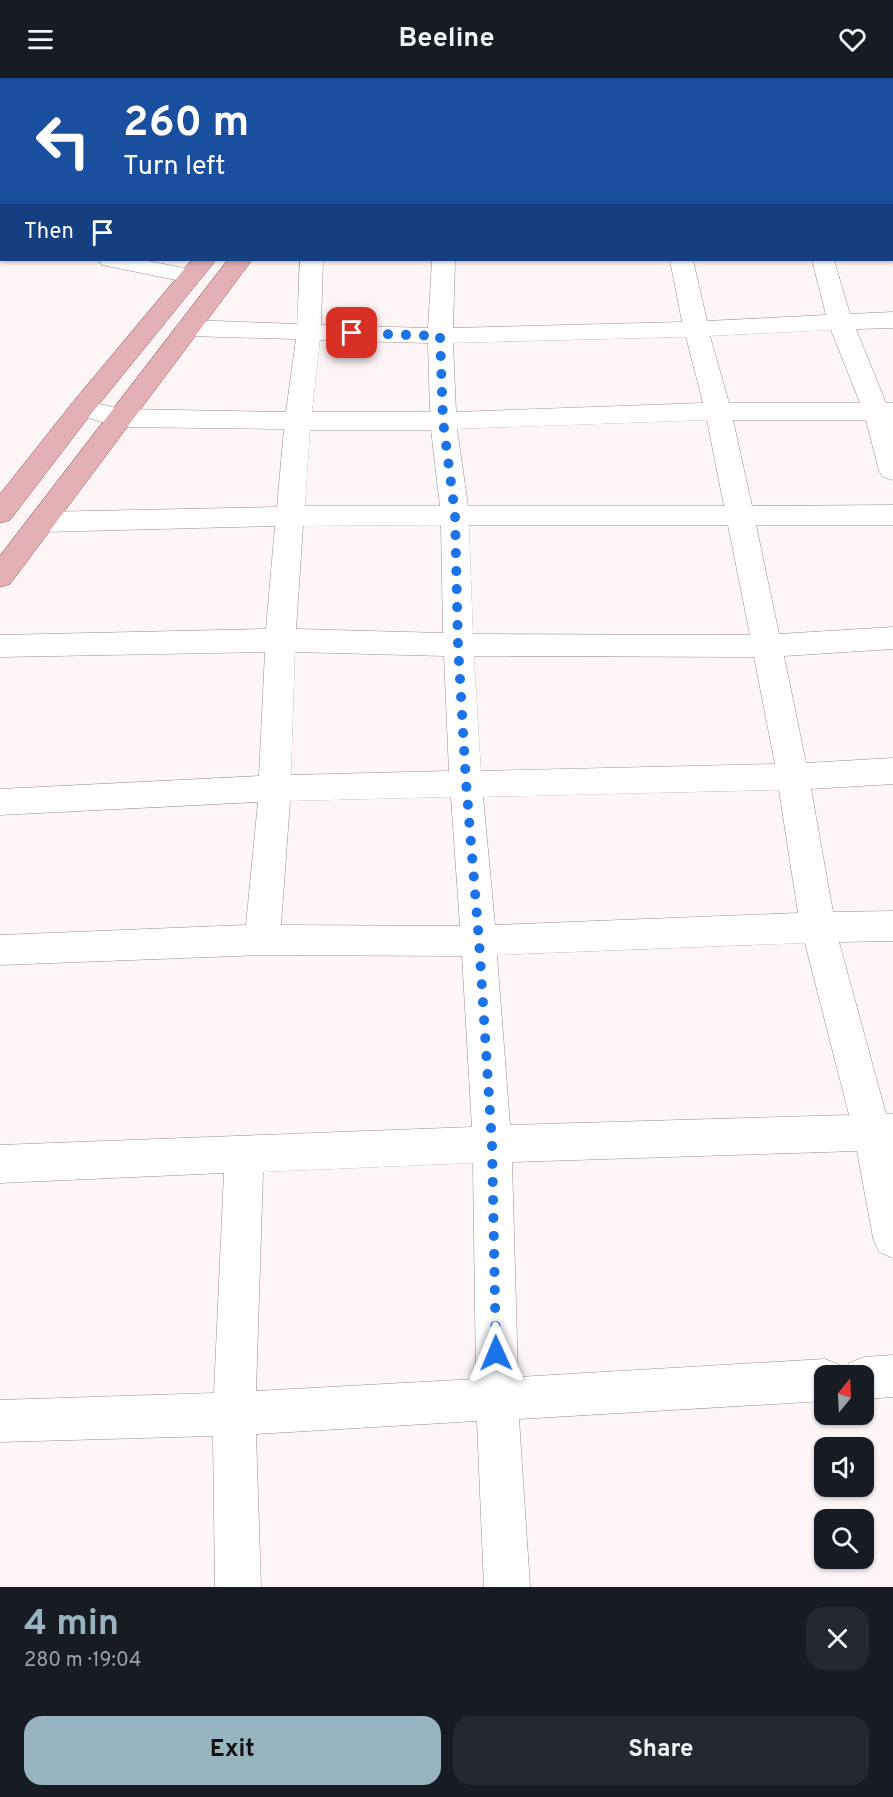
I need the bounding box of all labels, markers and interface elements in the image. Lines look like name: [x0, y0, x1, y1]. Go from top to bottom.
text: Beeline: [398, 22, 495, 56]
icon: menu: [24, 23, 57, 56]
icon: heart: [836, 23, 869, 56]
text: 260 m: [123, 98, 249, 151]
icon: left: [24, 102, 102, 180]
text: Turn left: [123, 150, 225, 184]
icon: arrive: [86, 216, 119, 249]
text: Then: [24, 219, 74, 246]
pin: [326, 307, 377, 358]
icon: arrive: [335, 316, 368, 349]
position arrow: [464, 1321, 528, 1385]
north arrow: [814, 1365, 874, 1425]
map controls: [814, 1365, 874, 1569]
button: sound: [814, 1437, 874, 1497]
button: search: [814, 1509, 874, 1569]
text: 4 min: [24, 1602, 119, 1648]
button: close: [806, 1607, 869, 1670]
text: 280 m · 19:04: [24, 1648, 141, 1674]
button: Exit: [24, 1716, 441, 1785]
button: Share: [453, 1716, 869, 1785]

